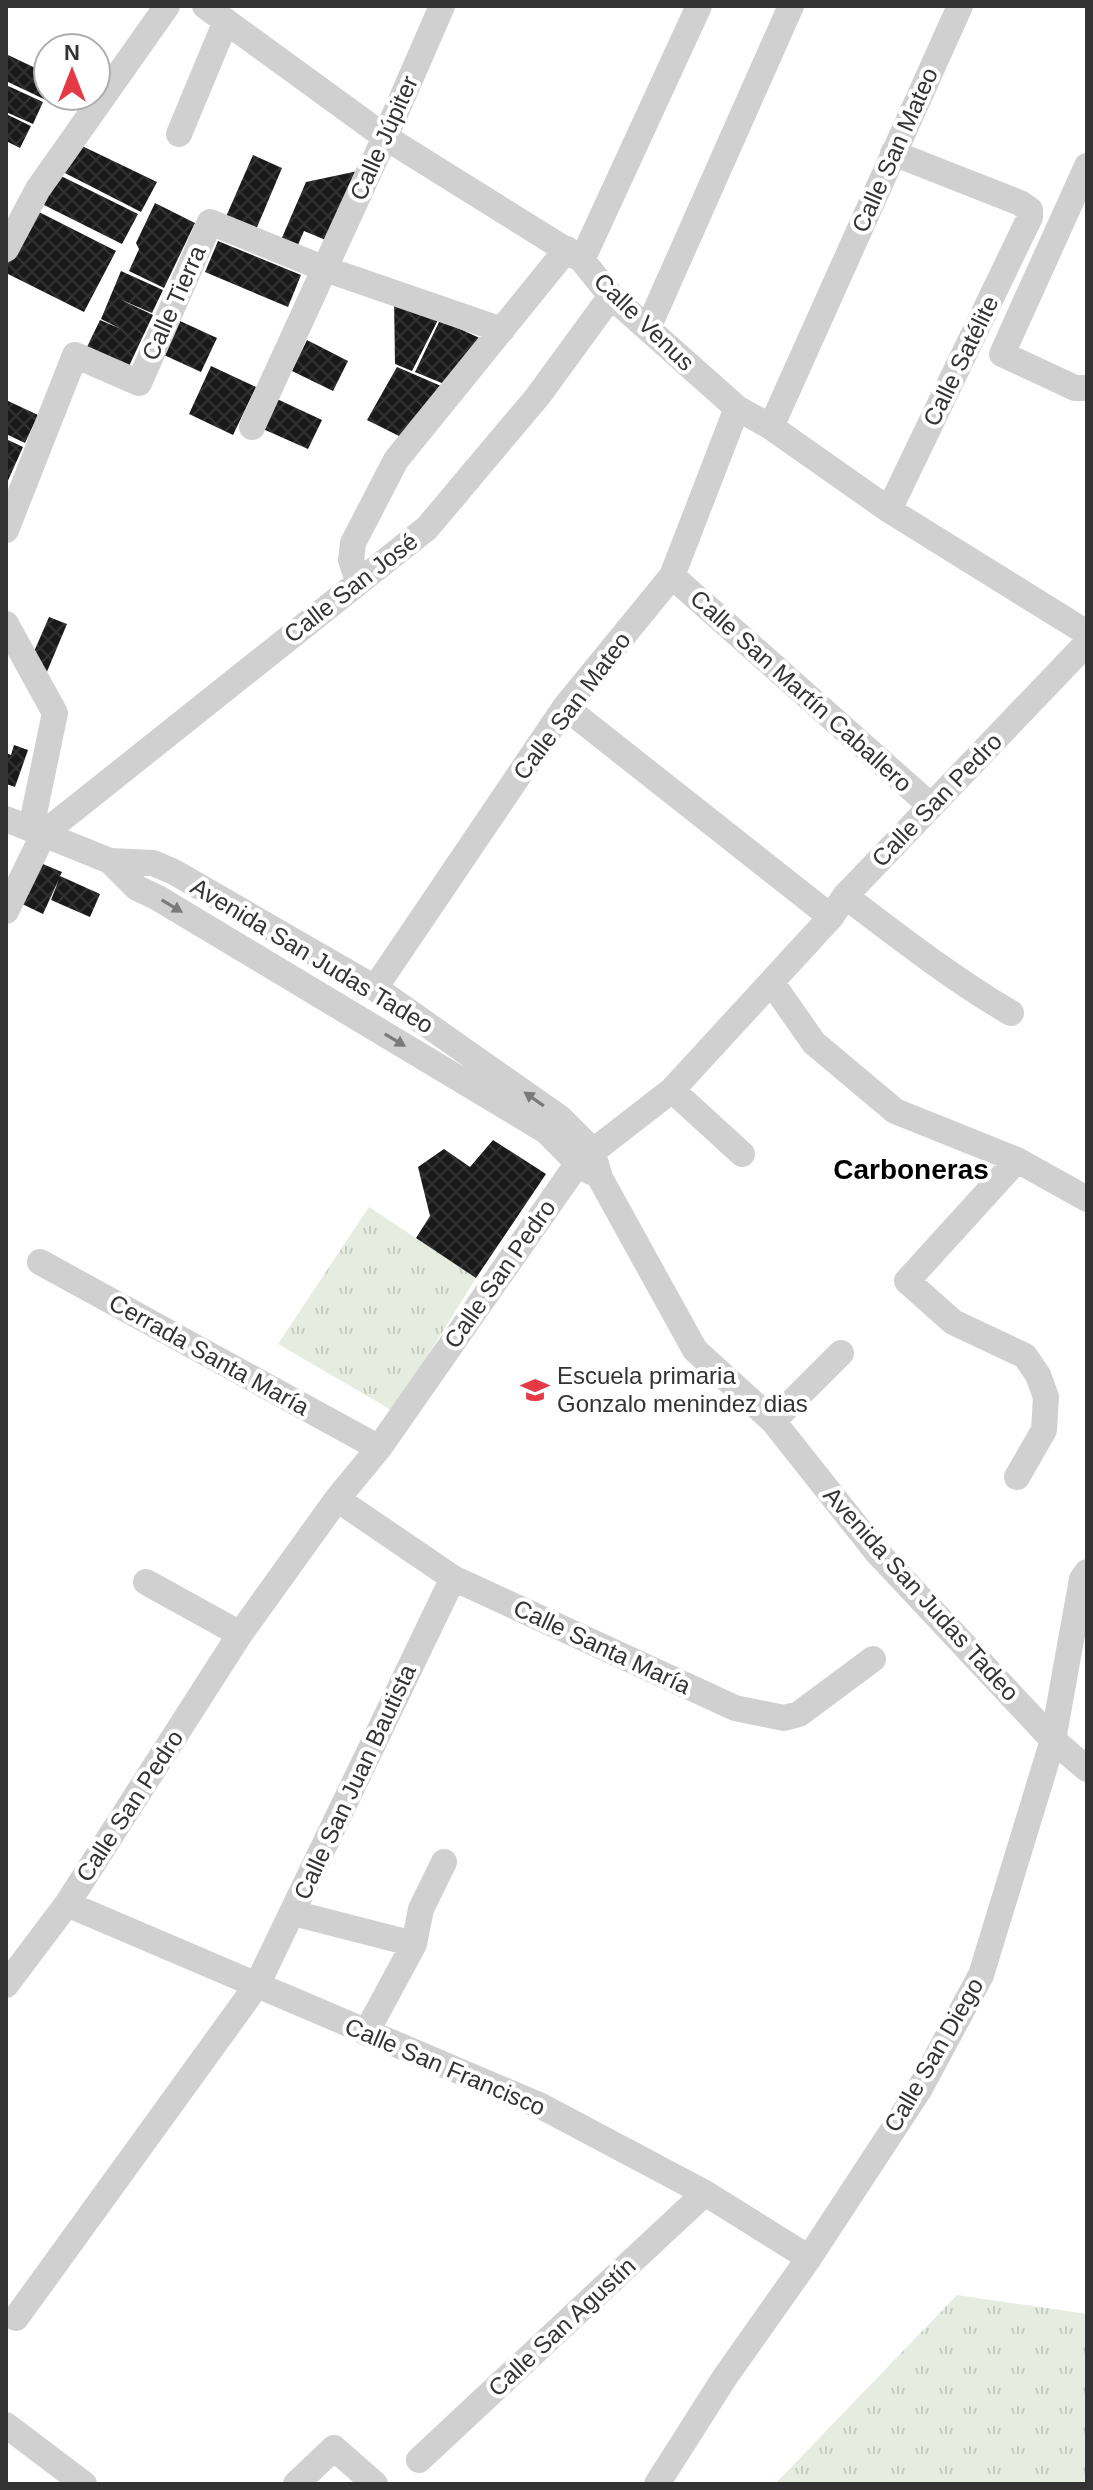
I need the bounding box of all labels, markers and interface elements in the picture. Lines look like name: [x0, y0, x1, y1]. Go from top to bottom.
north arrow: [32, 32, 112, 112]
text: N: [64, 40, 80, 65]
street label: Calle San Mateo: [846, 63, 943, 236]
street label: Calle Júpiter: [344, 71, 423, 204]
street label: Calle Tierra: [136, 241, 211, 364]
street label: Calle Venus: [589, 267, 700, 376]
street label: Calle Satélite: [917, 291, 1004, 430]
street label: Calle San José: [279, 527, 423, 648]
street label: Calle San Martín Caballero: [685, 584, 917, 797]
street label: Calle San Mateo: [507, 627, 636, 785]
street label: Calle San Pedro: [866, 727, 1007, 872]
street label: Avenida San Judas Tadeo: [186, 872, 438, 1039]
one-way arrow: [161, 899, 183, 913]
one-way arrow: [384, 1033, 406, 1047]
one-way arrow: [523, 1091, 545, 1107]
district label: Carboneras: [833, 1154, 989, 1185]
street label: Calle San Pedro: [438, 1194, 561, 1353]
street label: Cerrada Santa María: [105, 1288, 314, 1421]
place label: Escuela primaria Gonzalo menindez dias: [557, 1362, 808, 1417]
school or university icon: Escuela primaria Gonzalo menindez dias: [520, 1375, 550, 1405]
street label: Avenida San Judas Tadeo: [818, 1481, 1024, 1706]
street label: Calle Santa María: [509, 1594, 696, 1700]
street label: Calle San Juan Bautista: [288, 1659, 421, 1904]
street label: Calle San Pedro: [71, 1725, 188, 1886]
street label: Calle San Diego: [879, 1973, 989, 2137]
street label: Calle San Francisco: [341, 2012, 549, 2121]
street label: Calle San Agustín: [483, 2252, 641, 2402]

